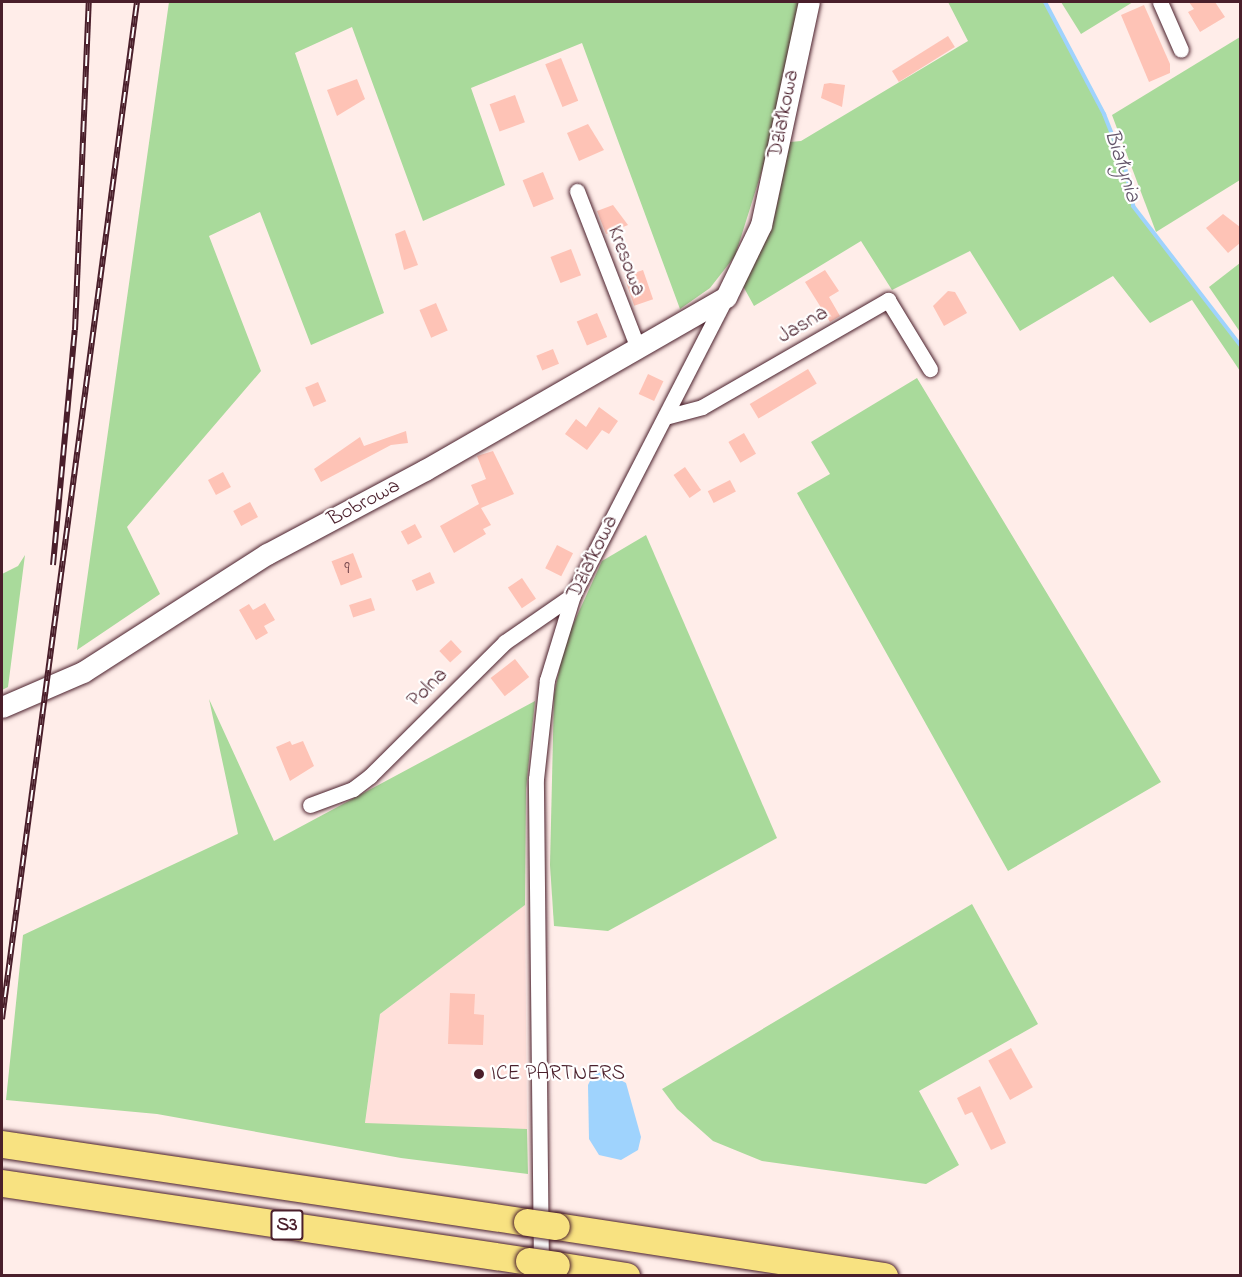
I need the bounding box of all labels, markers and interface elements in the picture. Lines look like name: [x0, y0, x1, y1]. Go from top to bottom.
street label: Działkowa: [763, 68, 805, 160]
water label: Białynia: [1097, 126, 1145, 206]
street label: Kresowa: [601, 222, 651, 300]
street label: Jasna: [773, 301, 833, 349]
street label: Bobrowa: [324, 474, 404, 532]
street label: Działkowa: [562, 511, 624, 603]
house number: 9: [344, 558, 350, 580]
street label: Polna: [403, 663, 453, 713]
place label: ICE PARTNERS: [491, 1061, 625, 1087]
marker: ICE PARTNERS: [472, 1067, 486, 1081]
road number: S3: [269, 1208, 305, 1242]

